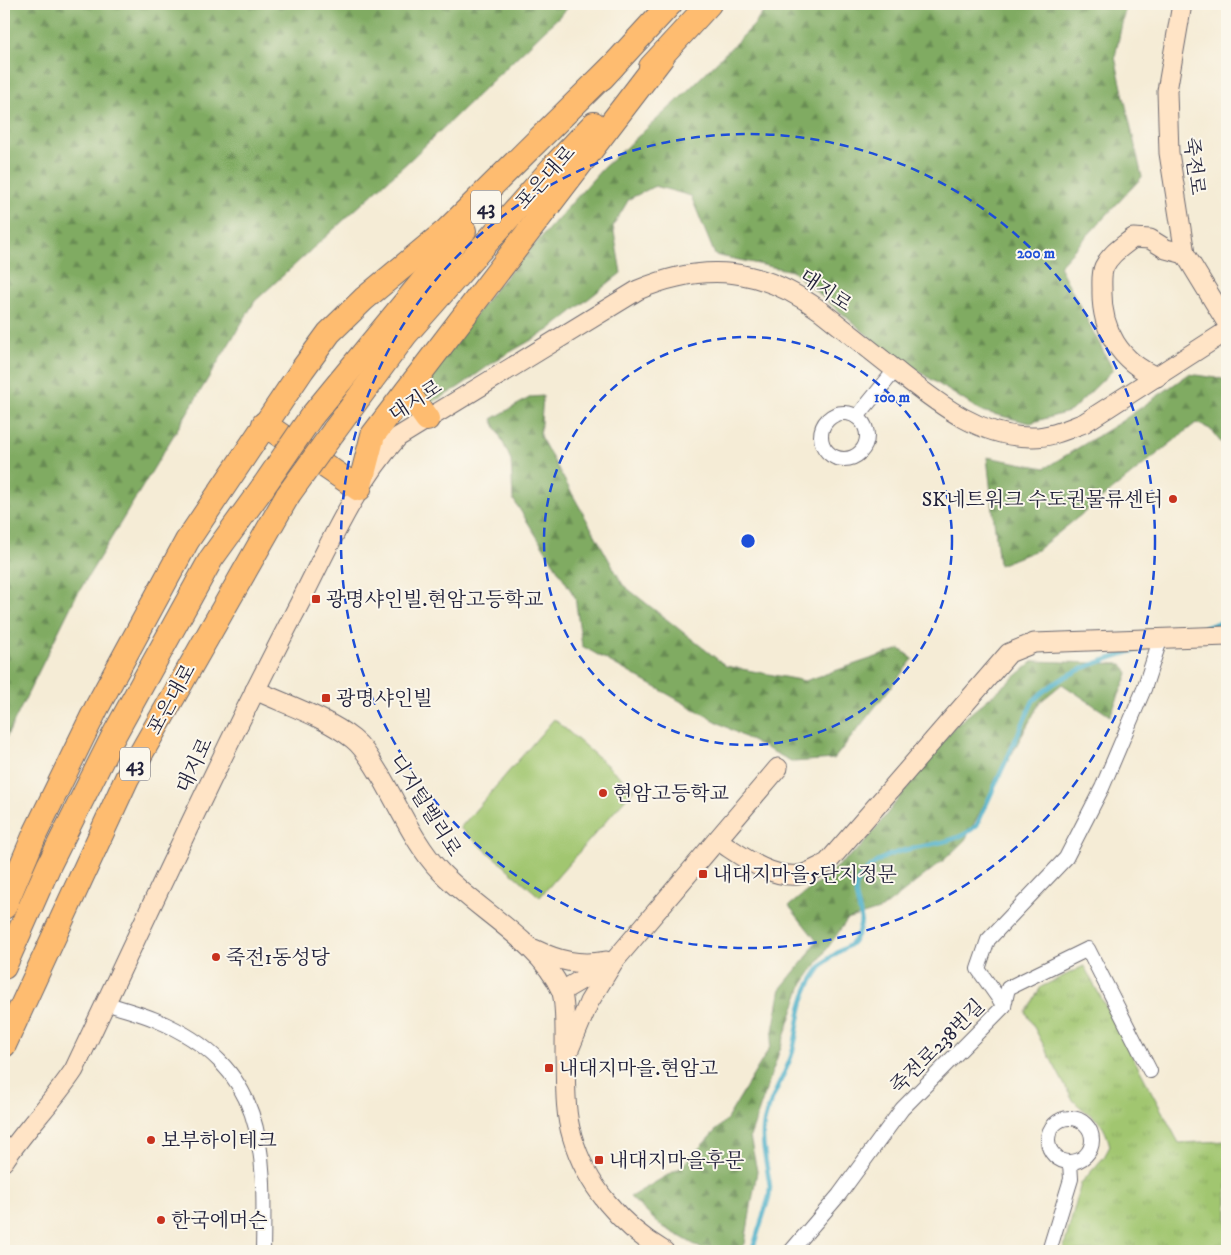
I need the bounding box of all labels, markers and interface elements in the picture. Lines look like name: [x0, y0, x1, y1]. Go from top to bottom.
street label: 죽전로: [1178, 136, 1209, 196]
street label: 포은대로: [511, 141, 581, 215]
road number: 43: [471, 190, 501, 223]
text: 200 m: [1017, 244, 1056, 263]
street label: 대지로: [794, 265, 856, 318]
street label: 대지로: [385, 375, 447, 428]
text: 100 m: [874, 388, 911, 407]
place label: SK네트워크 수도권물류센터: [922, 488, 1163, 513]
marker: SK네트워크 수도권물류센터: [1167, 493, 1179, 505]
centre of rings: [739, 532, 757, 550]
place label: 광명샤인빌.현암고등학교: [326, 588, 544, 613]
marker: 광명샤인빌.현암고등학교: [310, 593, 322, 605]
street label: 포은대로: [143, 660, 202, 740]
place label: 광명샤인빌: [336, 687, 433, 712]
marker: 광명샤인빌: [320, 692, 332, 704]
street label: 대지로: [172, 734, 219, 797]
road number: 43: [120, 748, 150, 781]
street label: 디지털벨리로: [383, 750, 466, 862]
place label: 현암고등학교: [613, 782, 730, 807]
marker: 현암고등학교: [597, 787, 609, 799]
place label: 내대지마을5단지정문: [713, 863, 897, 888]
marker: 내대지마을5단지정문: [697, 868, 709, 880]
place label: 죽전1동성당: [226, 946, 331, 971]
marker: 죽전1동성당: [210, 951, 222, 963]
street label: 죽전로238번길: [885, 994, 991, 1100]
place label: 내대지마을.현암고: [559, 1057, 718, 1082]
marker: 내대지마을.현암고: [543, 1062, 555, 1074]
place label: 보부하이테크: [161, 1129, 277, 1154]
marker: 보부하이테크: [145, 1134, 157, 1146]
place label: 내대지마을후문: [609, 1149, 744, 1174]
marker: 내대지마을후문: [593, 1154, 605, 1166]
place label: 한국에머슨: [171, 1209, 268, 1234]
marker: 한국에머슨: [155, 1214, 167, 1226]

